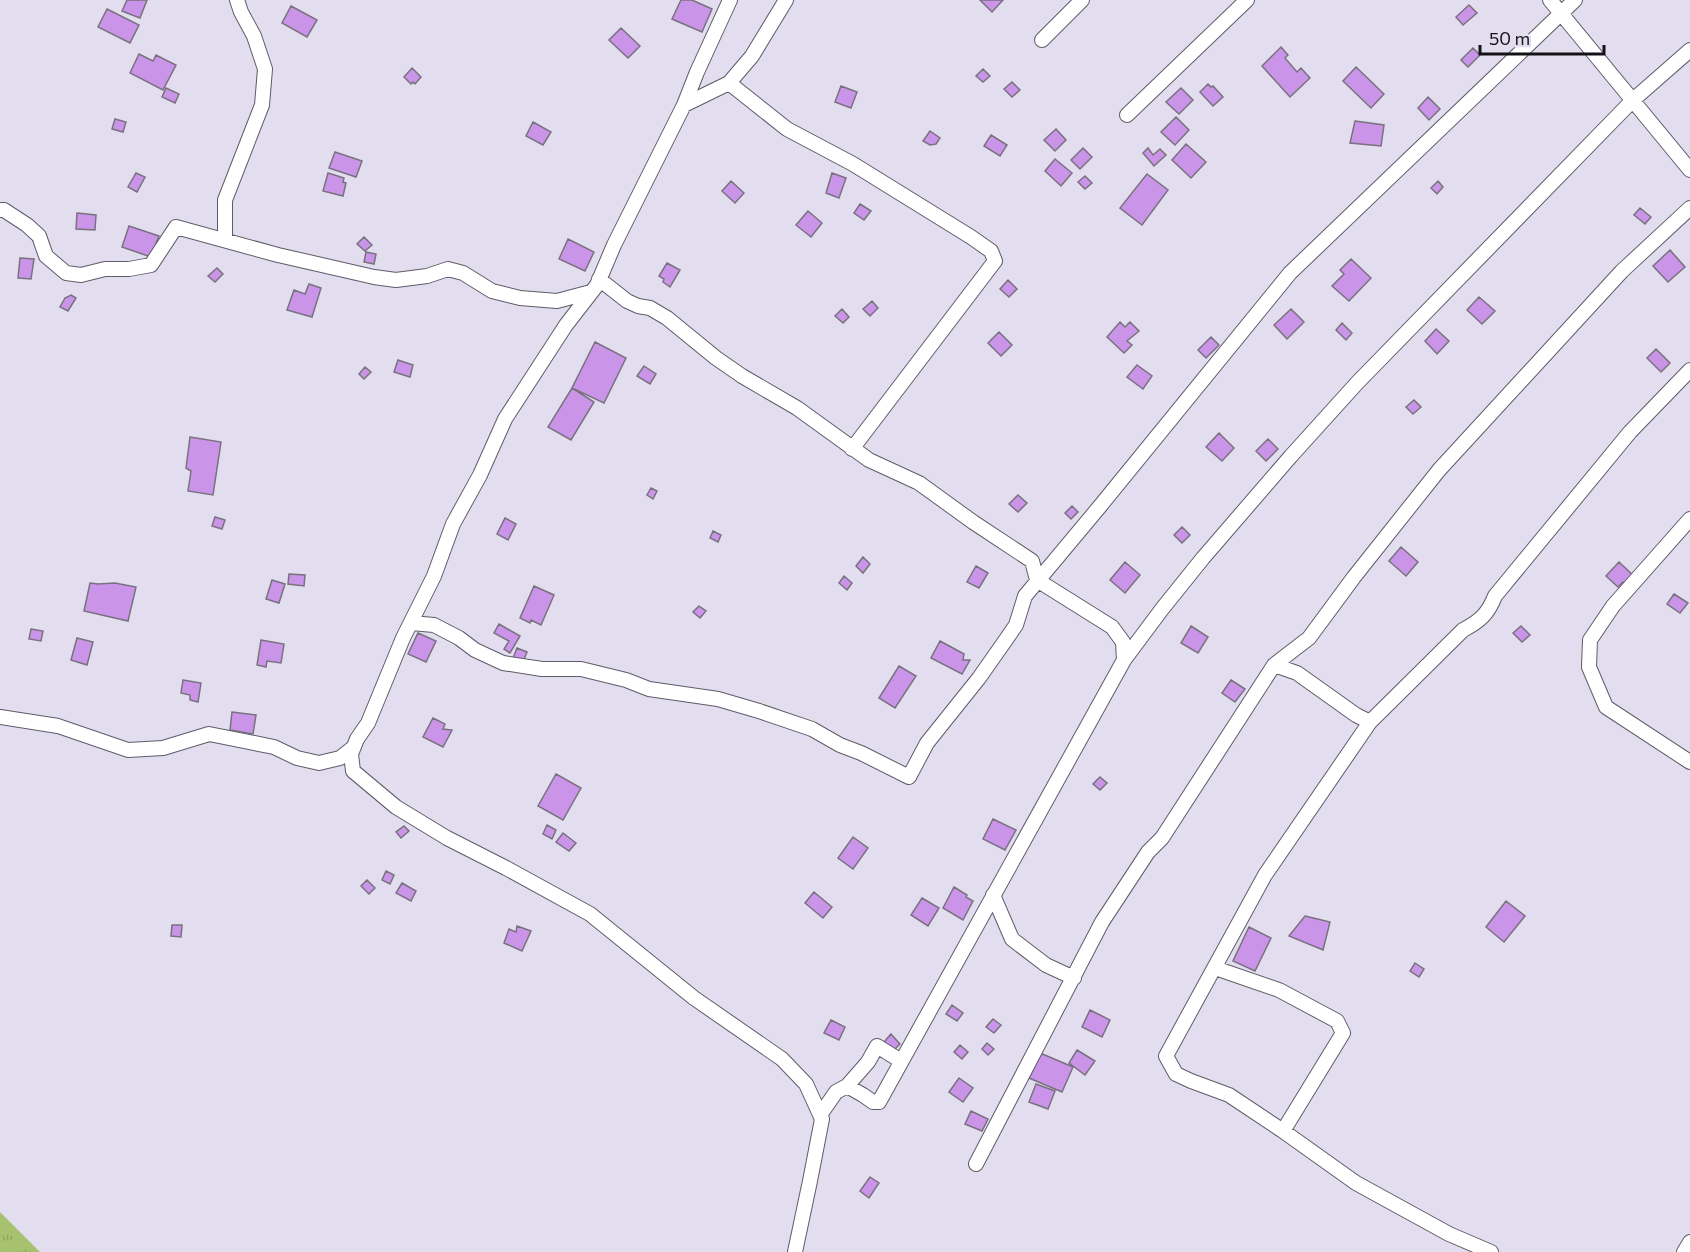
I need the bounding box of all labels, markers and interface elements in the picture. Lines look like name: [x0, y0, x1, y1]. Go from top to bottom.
scale bar: [1480, 18, 1604, 56]
text: 50 m: [1489, 27, 1530, 49]

